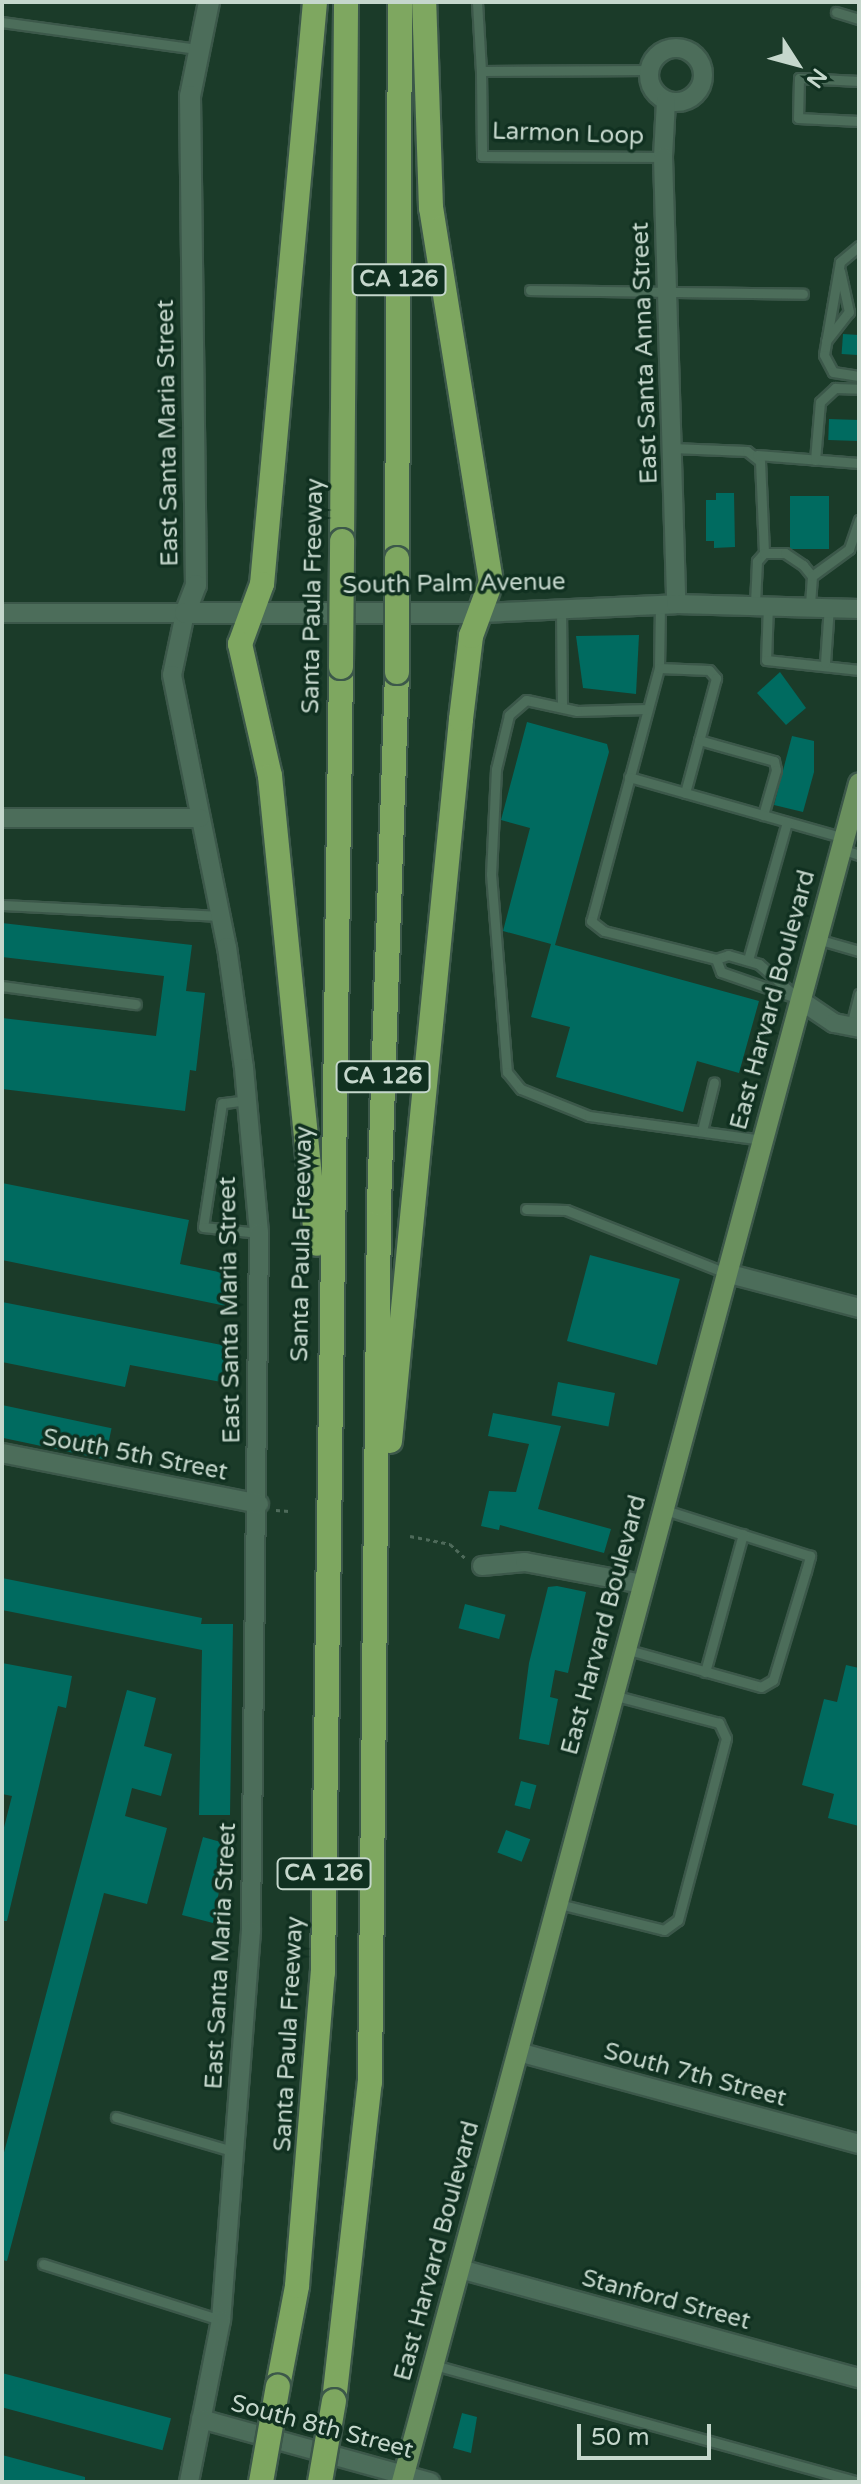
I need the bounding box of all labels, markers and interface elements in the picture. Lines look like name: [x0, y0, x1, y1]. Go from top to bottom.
north arrow: [757, 24, 837, 104]
text: N: [801, 63, 832, 93]
street label: Larmon Loop: [491, 117, 645, 151]
street label: East Santa Anna Street: [626, 221, 664, 485]
road number: CA 126: [351, 262, 447, 298]
street label: East Santa Maria Street: [151, 299, 185, 567]
street label: Santa Paula Freeway: [297, 478, 329, 714]
street label: South Palm Avenue: [342, 568, 566, 600]
street label: East Harvard Boulevard: [724, 867, 822, 1133]
road number: CA 126: [335, 1059, 431, 1095]
street label: Santa Paula Freeway: [286, 1126, 318, 1362]
street label: East Santa Maria Street: [213, 1176, 247, 1444]
street label: South 5th Street: [40, 1423, 230, 1487]
street label: East Harvard Boulevard: [555, 1492, 653, 1758]
street label: East Santa Maria Street: [200, 1822, 242, 2090]
road number: CA 126: [276, 1856, 372, 1892]
street label: Santa Paula Freeway: [268, 1916, 310, 2152]
street label: South 7th Street: [601, 2037, 789, 2113]
street label: East Harvard Boulevard: [388, 2118, 486, 2384]
street label: Stanford Street: [579, 2264, 753, 2336]
street label: South 8th Street: [228, 2389, 416, 2465]
scale bar: [581, 2408, 715, 2458]
text: 50 m: [591, 2423, 649, 2452]

